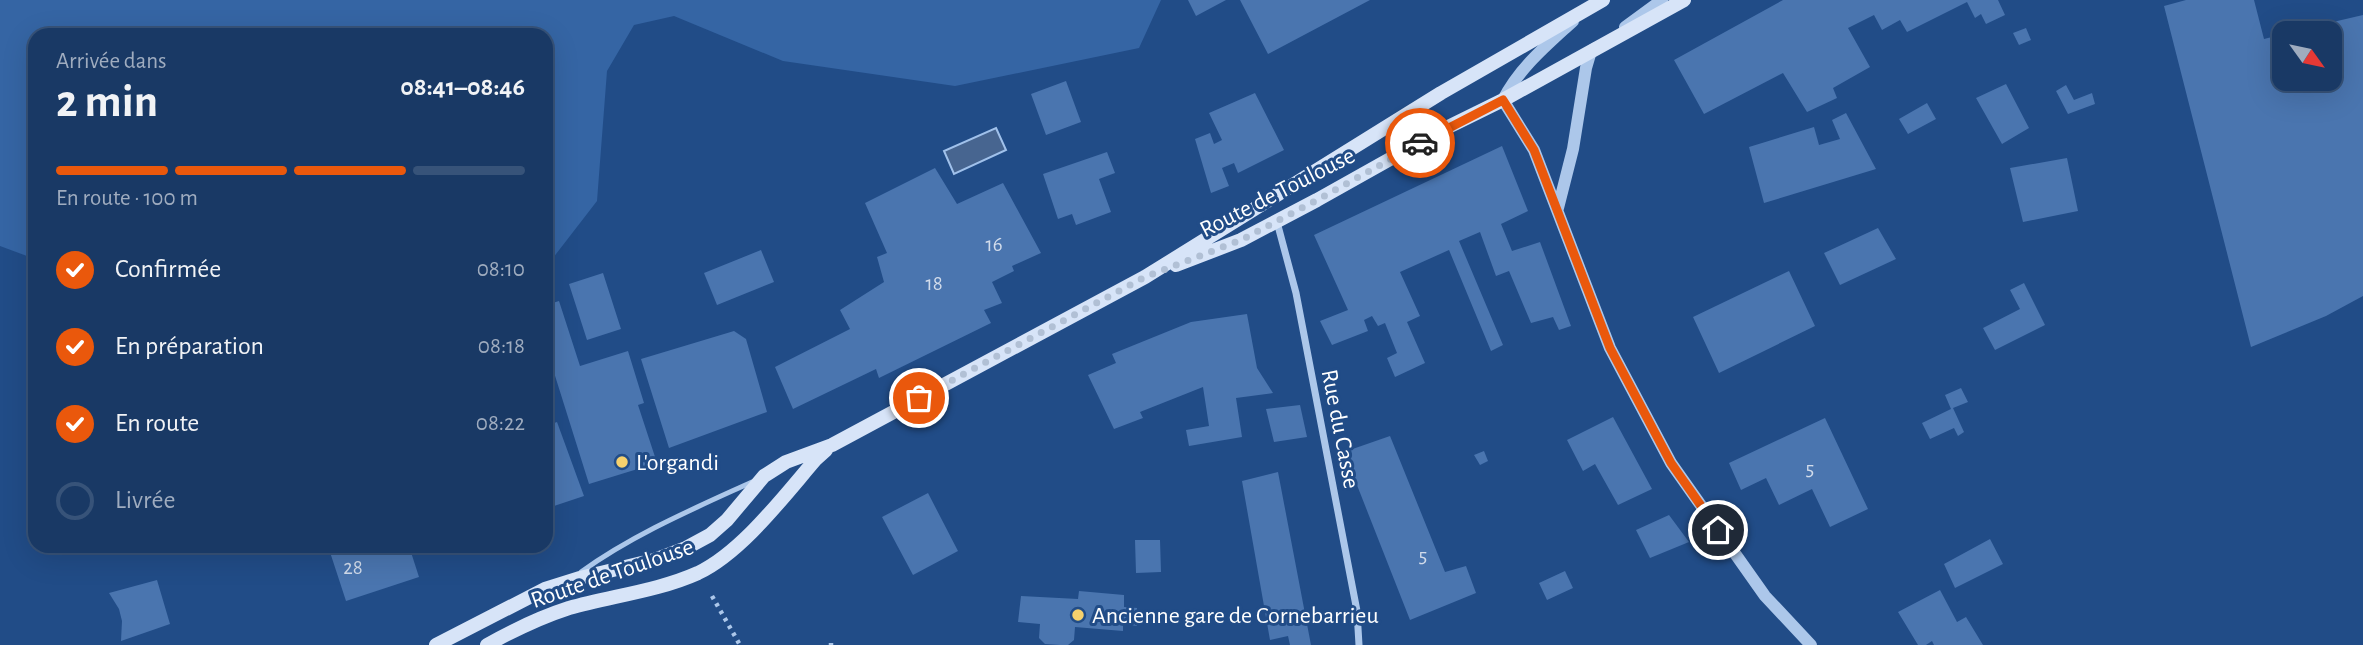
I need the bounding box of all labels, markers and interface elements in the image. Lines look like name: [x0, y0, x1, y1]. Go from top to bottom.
north arrow: [2272, 21, 2342, 91]
map controls: [2272, 21, 2342, 91]
text: Arrivée dans: [56, 50, 167, 73]
text: 08:41–08:46: [400, 74, 525, 100]
text: 2 min: [56, 79, 158, 125]
courier: [1385, 108, 1455, 178]
icon: car: [1401, 124, 1439, 162]
street label: Route de Toulouse: [1196, 144, 1359, 242]
text: En route · 100 m: [56, 187, 198, 210]
house number: 16: [985, 234, 1003, 255]
icon: check: [56, 251, 94, 289]
text: Confirmée: [115, 256, 221, 282]
text: 08:10: [477, 258, 525, 281]
house number: 18: [925, 273, 943, 294]
icon: check: [56, 328, 94, 366]
text: En préparation: [115, 333, 264, 359]
text: 08:18: [478, 335, 525, 358]
street label: Rue du Casse: [1317, 367, 1363, 491]
pin: [889, 368, 949, 428]
icon: bag: [900, 379, 938, 417]
icon: check: [56, 405, 94, 443]
text: En route: [115, 410, 199, 436]
text: 08:22: [476, 412, 525, 435]
place label: L'organdi: [636, 451, 719, 475]
marker: L'organdi: [614, 454, 630, 470]
house number: 5: [1806, 458, 1814, 479]
text: Livrée: [115, 487, 175, 513]
pin: [1688, 500, 1748, 560]
icon: home: [1699, 511, 1737, 549]
street label: Route de Toulouse: [528, 535, 697, 613]
house number: 5: [1419, 545, 1427, 566]
house number: 28: [343, 557, 363, 578]
place label: Ancienne gare de Cornebarrieu: [1092, 604, 1379, 628]
marker: Ancienne gare de Cornebarrieu: [1070, 607, 1086, 623]

